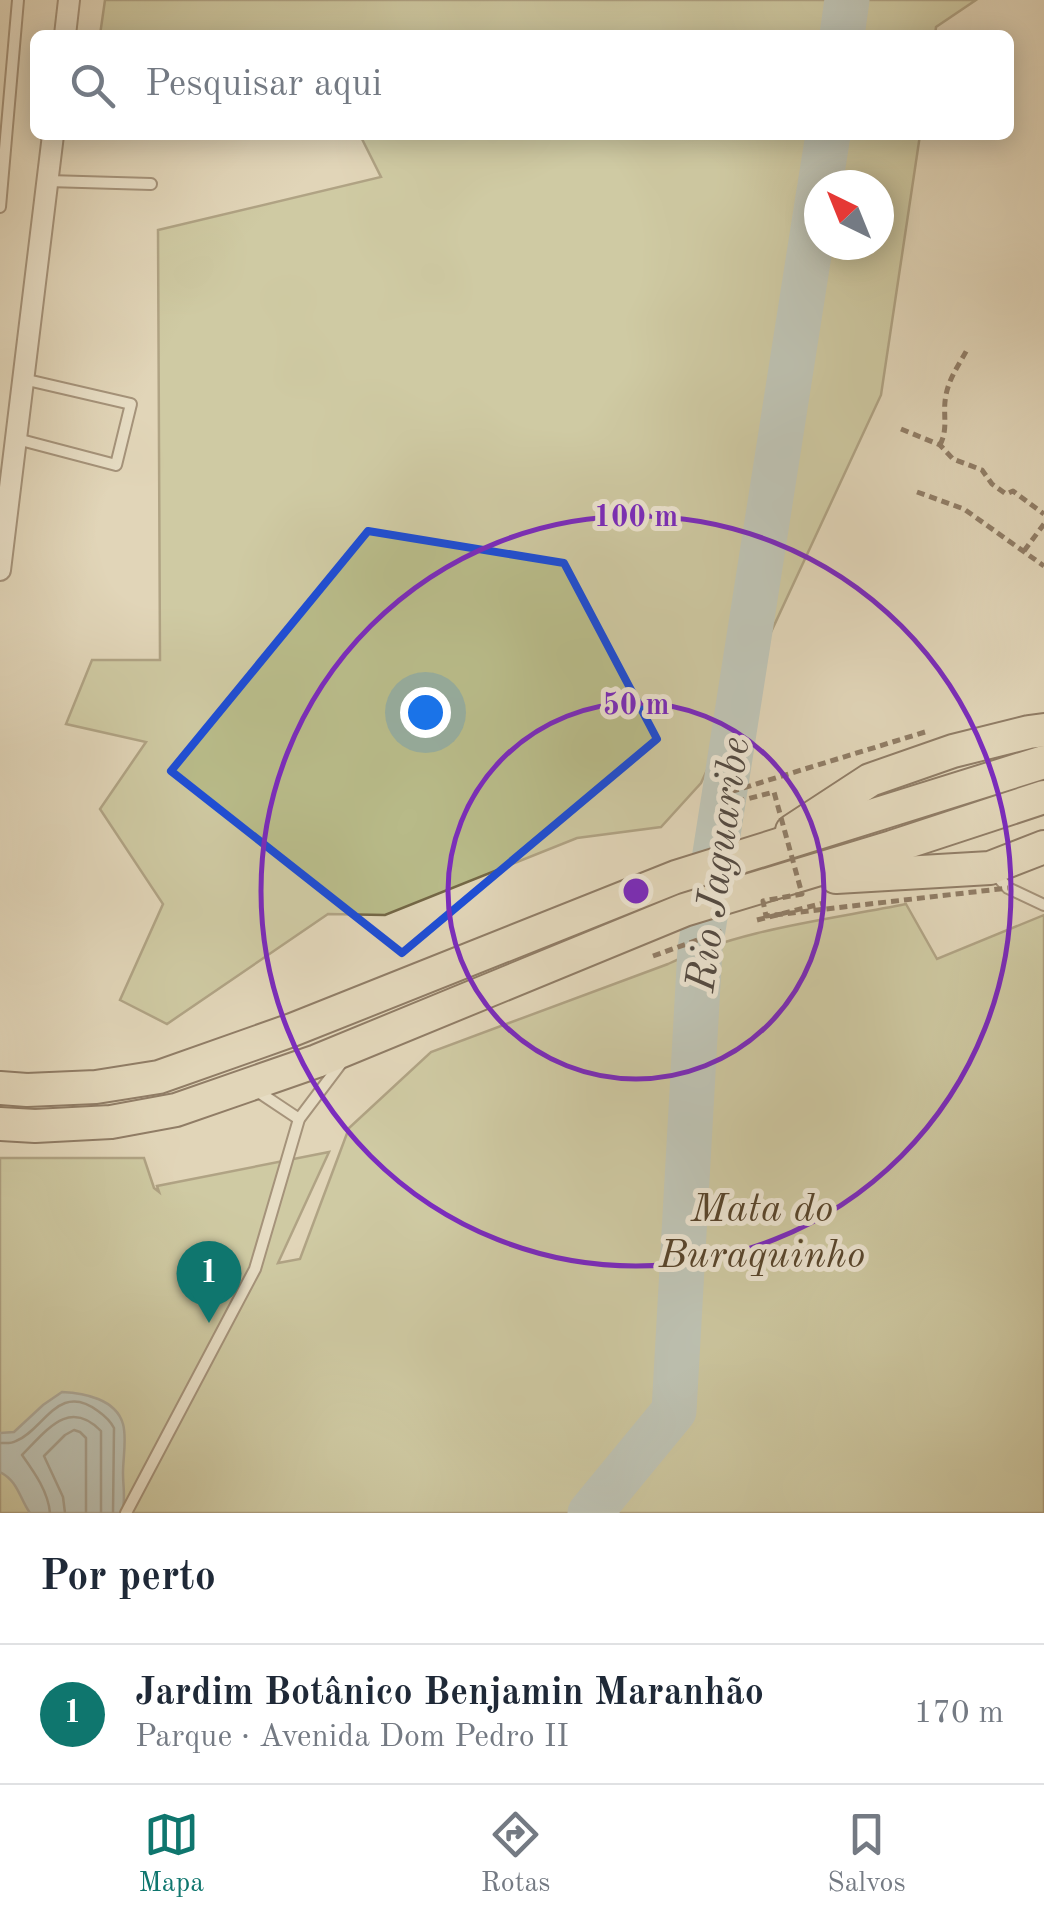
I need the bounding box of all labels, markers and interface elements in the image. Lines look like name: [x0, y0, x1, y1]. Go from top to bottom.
search box: [30, 30, 1014, 140]
icon: search: [65, 58, 120, 113]
text: Pesquisar aqui: [145, 66, 382, 104]
north arrow: [804, 170, 894, 260]
text: 100 m: [594, 503, 678, 533]
your location: [400, 687, 451, 738]
text: 50 m: [602, 691, 670, 721]
water label: Rio Jaguaribe: [681, 734, 759, 996]
centre of rings: [618, 873, 654, 909]
park label: Mata do Buraquinho: [658, 1191, 865, 1277]
pin: 1: [176, 1240, 242, 1323]
text: Por perto: [40, 1557, 216, 1599]
text: Jardim Botânico Benjamin Maranhão: [135, 1675, 764, 1713]
text: 1: [63, 1698, 82, 1730]
text: 170 m: [914, 1698, 1004, 1730]
text: Parque · Avenida Dom Pedro II: [135, 1722, 569, 1754]
tab: Mapa: [138, 1807, 204, 1902]
tab: Rotas: [481, 1807, 551, 1902]
tab: Salvos: [827, 1807, 906, 1902]

